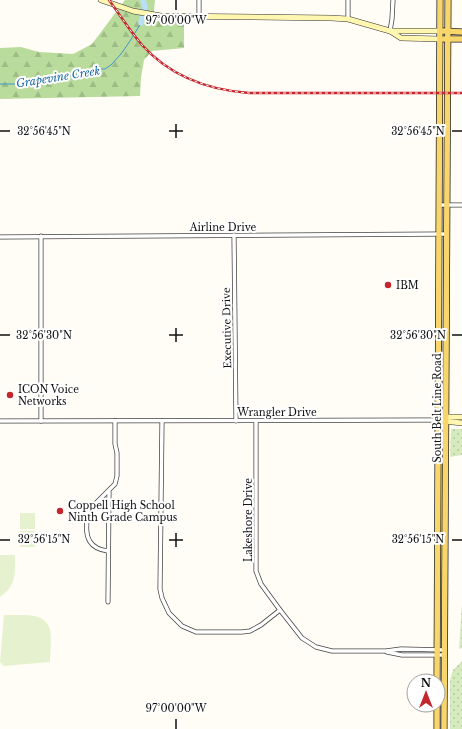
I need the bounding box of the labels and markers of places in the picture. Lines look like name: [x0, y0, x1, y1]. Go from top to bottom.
place label: IBM: [396, 279, 419, 292]
marker: IBM: [383, 280, 393, 290]
place label: ICON Voice Networks: [18, 383, 79, 408]
marker: ICON Voice Networks: [5, 390, 15, 400]
place label: Coppell High School Ninth Grade Campus: [68, 499, 178, 524]
marker: Coppell High School Ninth Grade Campus: [55, 506, 65, 516]

